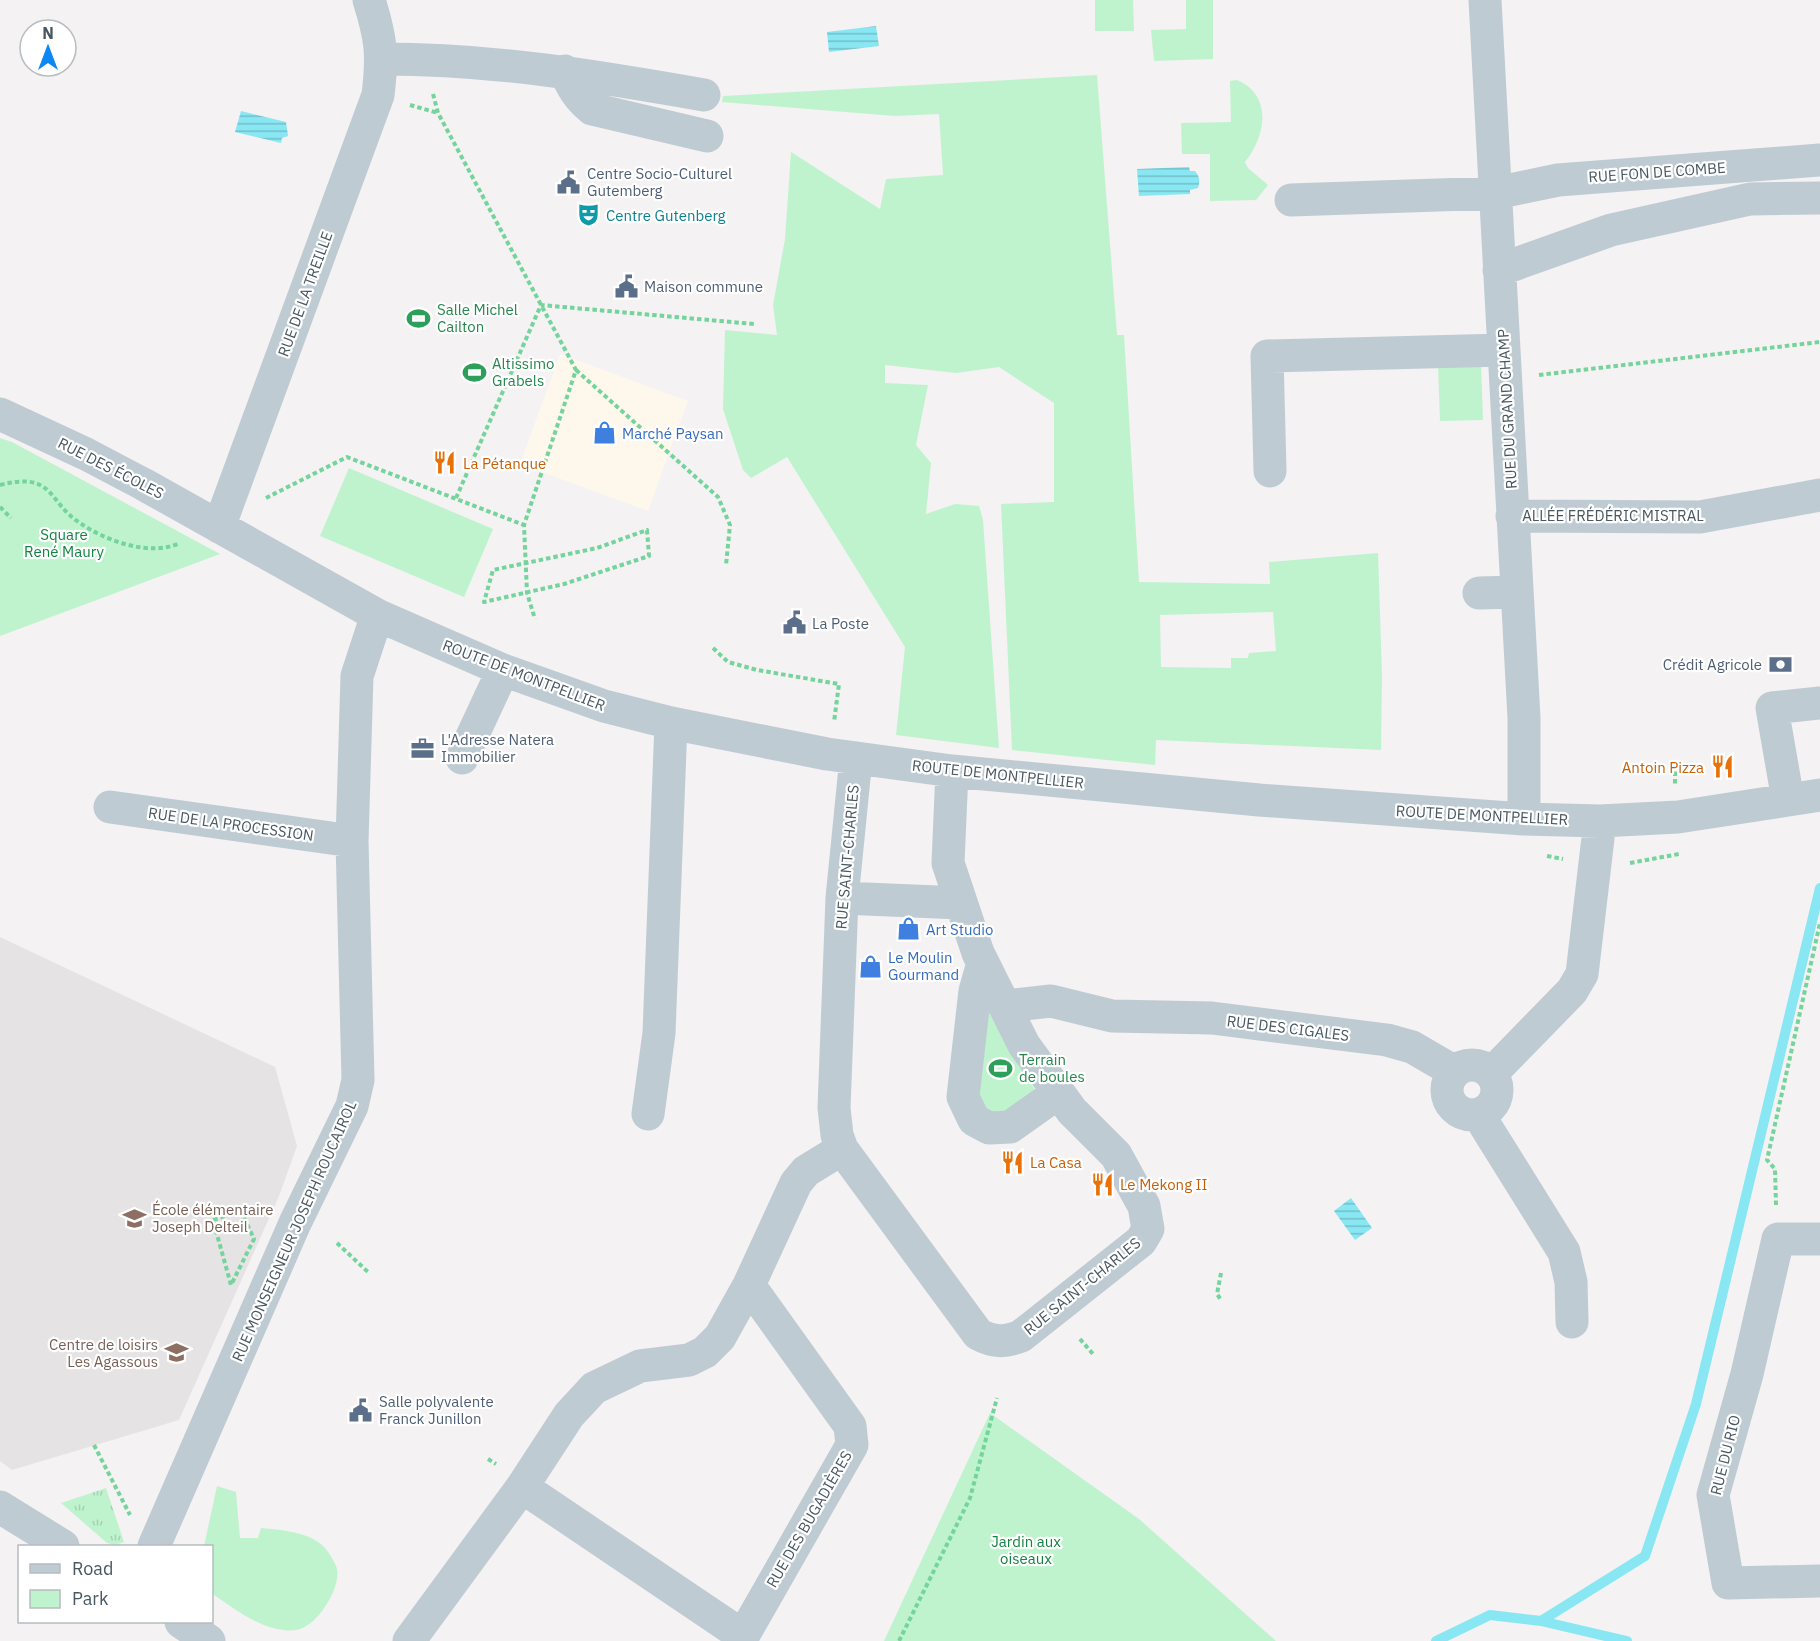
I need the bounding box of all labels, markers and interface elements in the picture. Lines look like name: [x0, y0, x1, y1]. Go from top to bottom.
north arrow: [18, 18, 78, 78]
text: N: [42, 23, 54, 43]
street label: RUE FON DE COMBE: [1588, 158, 1726, 186]
place label: Centre Socio-Culturel Gutemberg: [587, 164, 732, 200]
public building icon: Centre Socio-Culturel Gutemberg: [556, 169, 582, 195]
theatre icon: Centre Gutenberg: [575, 202, 601, 228]
place label: Centre Gutenberg: [606, 206, 726, 225]
street label: RUE DE LA TREILLE: [274, 229, 336, 359]
public building icon: Maison commune: [613, 273, 639, 299]
place label: Maison commune: [644, 277, 763, 296]
place label: Salle Michel Cailton: [437, 300, 518, 336]
sports icon: Salle Michel Cailton: [406, 305, 432, 331]
street label: RUE DU GRAND CHAMP: [1493, 328, 1521, 490]
place label: Altissimo Grabels: [492, 354, 554, 390]
sports icon: Altissimo Grabels: [461, 359, 487, 385]
shop icon: Marché Paysan: [591, 420, 617, 446]
place label: Marché Paysan: [622, 424, 724, 443]
street label: RUE DES ÉCOLES: [55, 433, 167, 503]
restaurant icon: La Pétanque: [432, 450, 458, 476]
place label: La Pétanque: [463, 454, 546, 473]
street label: ALLÉE FRÉDÉRIC MISTRAL: [1522, 506, 1704, 525]
park label: Square René Maury: [24, 525, 104, 561]
public building icon: La Poste: [781, 610, 807, 636]
place label: La Poste: [812, 614, 869, 633]
street label: ROUTE DE MONTPELLIER: [440, 635, 608, 715]
bank icon: Crédit Agricole: [1767, 651, 1793, 677]
place label: Crédit Agricole: [1663, 655, 1762, 674]
place label: L'Adresse Natera Immobilier: [441, 730, 554, 766]
office icon: L'Adresse Natera Immobilier: [410, 735, 436, 761]
restaurant icon: Antoin Pizza: [1709, 754, 1735, 780]
street label: ROUTE DE MONTPELLIER: [911, 756, 1085, 792]
place label: Antoin Pizza: [1622, 758, 1704, 777]
street label: RUE SAINT-CHARLES: [831, 784, 863, 930]
street label: ROUTE DE MONTPELLIER: [1395, 801, 1569, 829]
street label: RUE DE LA PROCESSION: [147, 803, 315, 845]
shop icon: Art Studio: [895, 916, 921, 942]
place label: Art Studio: [926, 920, 993, 939]
place label: Le Moulin Gourmand: [888, 948, 959, 984]
shop icon: Le Moulin Gourmand: [857, 953, 883, 979]
street label: RUE DES CIGALES: [1226, 1011, 1350, 1045]
place label: Terrain de boules: [1019, 1050, 1085, 1086]
sports icon: Terrain de boules: [988, 1055, 1014, 1081]
street label: RUE MONSEIGNEUR JOSEPH ROUCAIROL: [228, 1097, 361, 1364]
restaurant icon: La Casa: [999, 1149, 1025, 1175]
place label: La Casa: [1030, 1153, 1082, 1172]
restaurant icon: Le Mekong II: [1089, 1171, 1115, 1197]
place label: Le Mekong II: [1120, 1175, 1208, 1194]
place label: École élémentaire Joseph Delteil: [152, 1200, 273, 1236]
school or university icon: École élémentaire Joseph Delteil: [121, 1205, 147, 1231]
street label: RUE SAINT-CHARLES: [1020, 1233, 1144, 1339]
place label: Centre de loisirs Les Agassous: [49, 1335, 158, 1371]
school or university icon: Centre de loisirs Les Agassous: [163, 1340, 189, 1366]
place label: Salle polyvalente Franck Junillon: [379, 1392, 494, 1428]
public building icon: Salle polyvalente Franck Junillon: [348, 1397, 374, 1423]
street label: RUE DU RIO: [1706, 1413, 1744, 1497]
street label: RUE DES BUGADIÈRES: [762, 1447, 856, 1591]
park label: Jardin aux oiseaux: [991, 1532, 1061, 1568]
legend: [18, 1545, 213, 1623]
text: Road: [72, 1557, 113, 1580]
text: Park: [72, 1587, 109, 1610]

